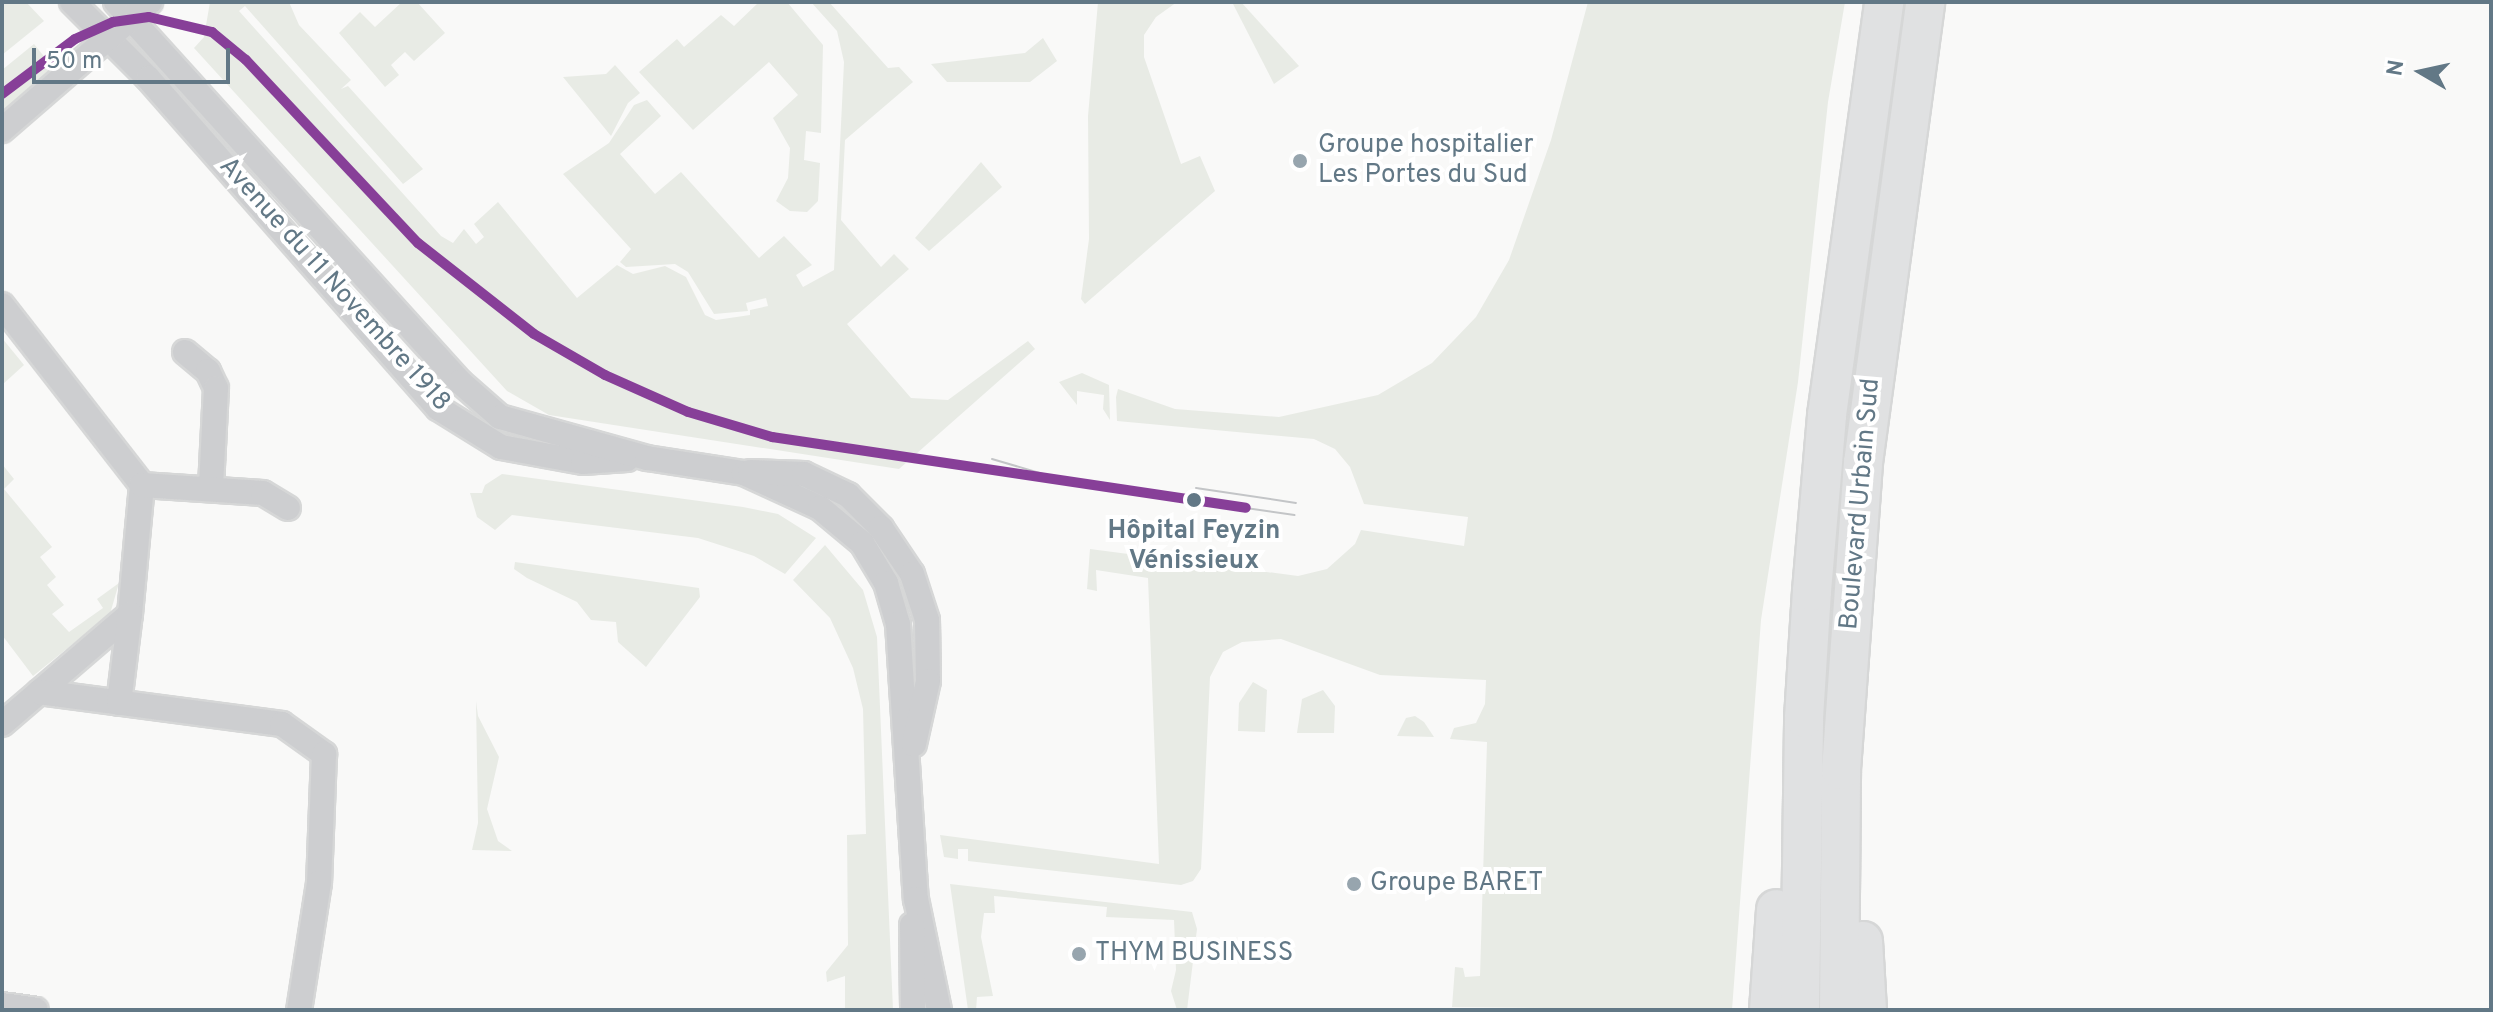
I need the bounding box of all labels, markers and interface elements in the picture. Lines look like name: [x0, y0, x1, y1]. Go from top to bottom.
scale bar: [36, 32, 234, 82]
north arrow: [2381, 32, 2461, 112]
text: 50 m: [46, 47, 102, 77]
text: N: [2382, 58, 2411, 78]
place label: Groupe hospitalier Les Portes du Sud: [1318, 130, 1534, 192]
marker: Groupe hospitalier Les Portes du Sud: [1289, 150, 1311, 172]
street label: Avenue du 11 Novembre 1918: [212, 152, 456, 418]
street label: Boulevard Urbain Sud: [1834, 377, 1888, 631]
marker: Hôpital Feyzin Vénissieux: [1181, 487, 1207, 513]
place label: Hôpital Feyzin Vénissieux: [1108, 516, 1280, 578]
place label: Groupe BARET: [1370, 868, 1543, 900]
marker: Groupe BARET: [1345, 875, 1363, 893]
place label: THYM BUSINESS: [1095, 938, 1293, 970]
marker: THYM BUSINESS: [1070, 945, 1088, 963]

